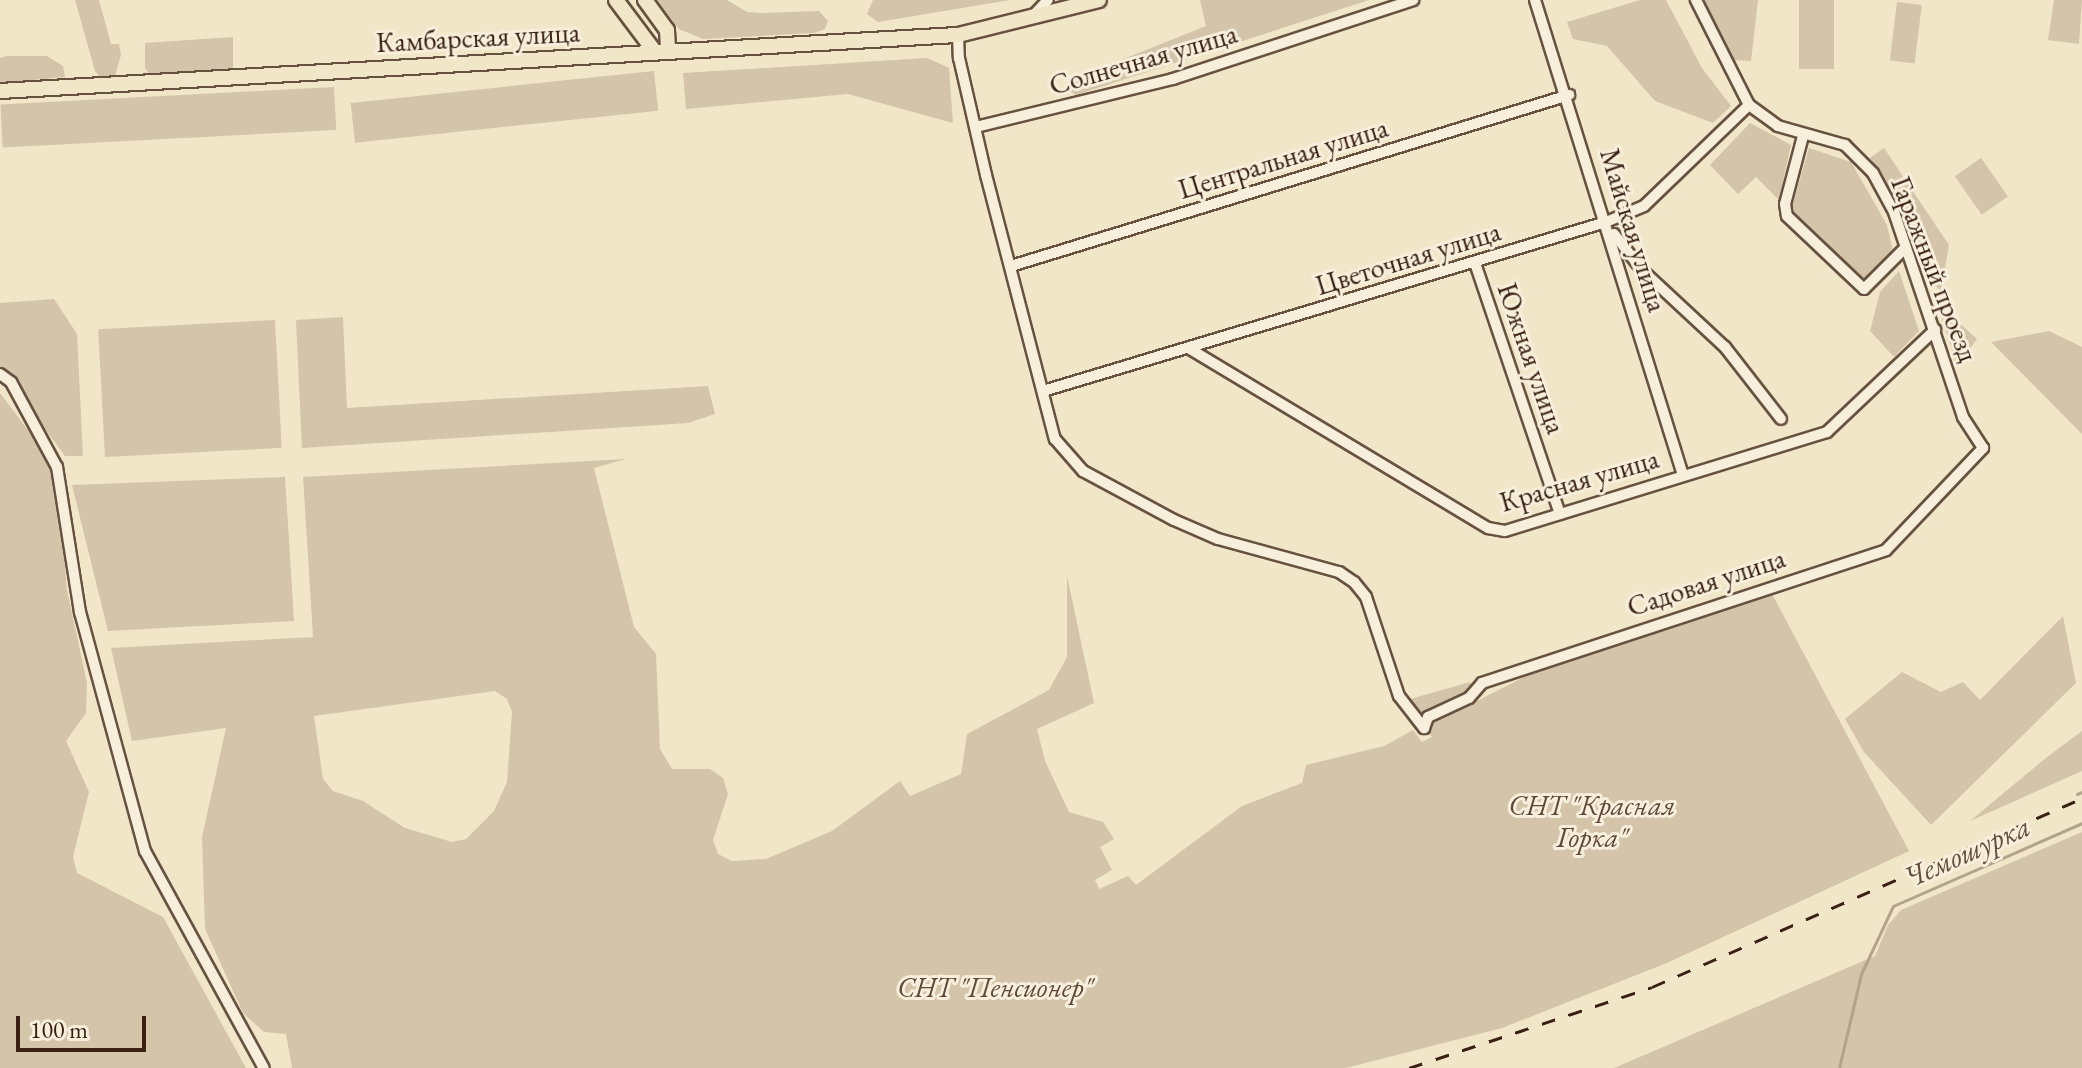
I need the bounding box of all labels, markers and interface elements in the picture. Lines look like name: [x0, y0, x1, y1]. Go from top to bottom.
street label: Камбарская улица: [375, 15, 581, 59]
street label: Солнечная улица: [1045, 16, 1241, 102]
street label: Центральная улица: [1174, 110, 1392, 206]
street label: Майская улица: [1593, 144, 1675, 316]
street label: Гаражный проезд: [1884, 172, 1986, 366]
street label: Цветочная улица: [1311, 214, 1505, 302]
street label: Южная улица: [1490, 278, 1574, 438]
street label: Красная улица: [1496, 441, 1662, 519]
street label: Садовая улица: [1623, 541, 1789, 623]
park label: СНТ "Красная Горка": [1509, 788, 1675, 854]
water label: Чемошурка: [1898, 808, 2036, 896]
park label: СНТ "Пенсионер": [897, 970, 1093, 1004]
scale bar: [20, 1000, 150, 1050]
text: 100 m: [30, 1014, 88, 1045]

